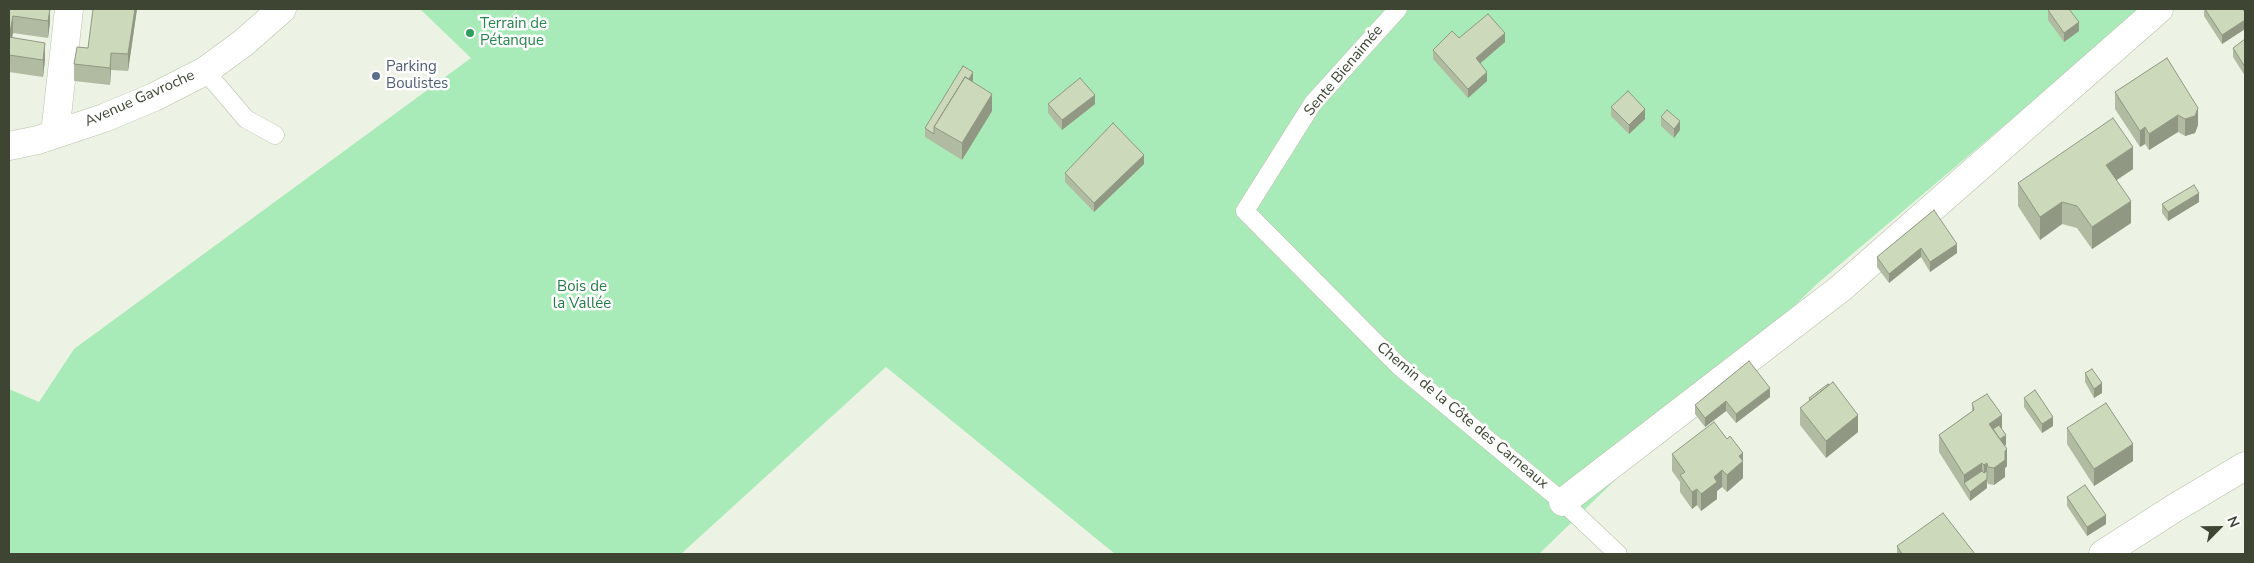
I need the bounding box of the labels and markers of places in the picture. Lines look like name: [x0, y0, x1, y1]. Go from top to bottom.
place label: Terrain de Pétanque: [480, 15, 547, 50]
marker: Terrain de Pétanque: [464, 27, 476, 39]
place label: Parking Boulistes: [386, 58, 448, 93]
marker: Parking Boulistes: [370, 70, 382, 82]

